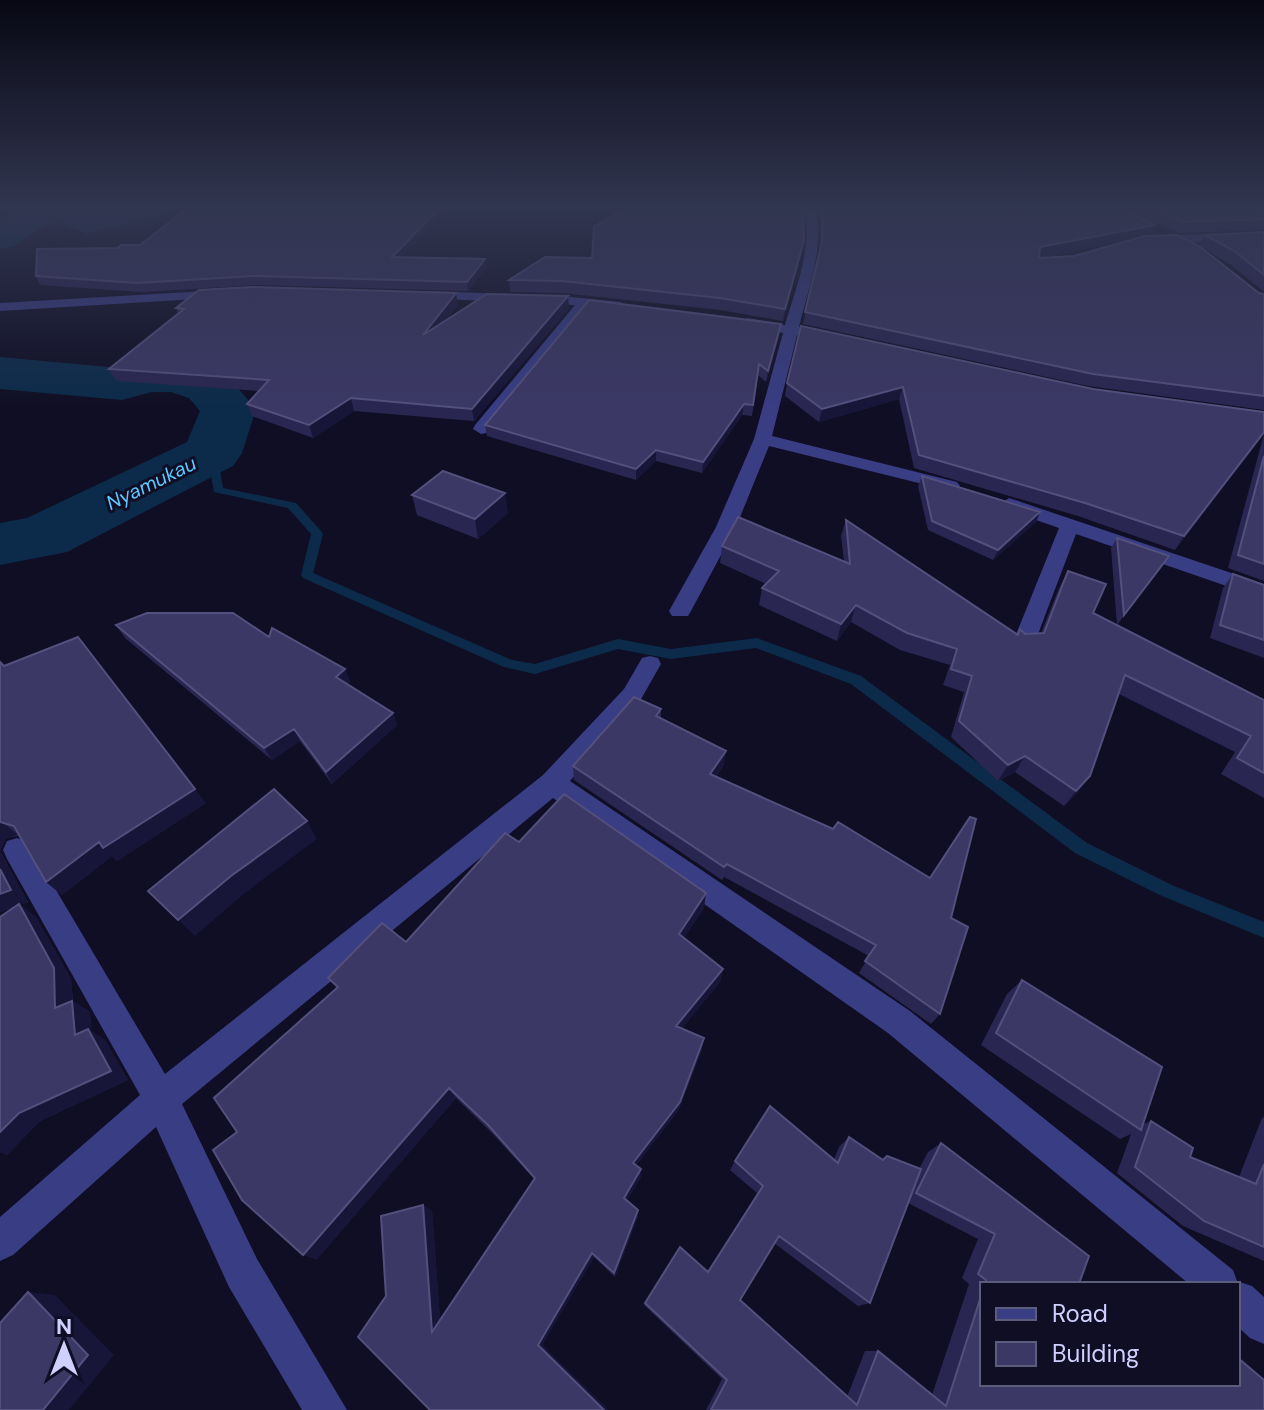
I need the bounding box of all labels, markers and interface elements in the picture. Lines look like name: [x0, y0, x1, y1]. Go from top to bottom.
water label: Nyamukau: [102, 450, 200, 516]
legend: [980, 1282, 1240, 1386]
text: Road: [1052, 1298, 1108, 1329]
north arrow: [24, 1306, 104, 1386]
text: N: [56, 1312, 72, 1341]
text: Building: [1052, 1338, 1139, 1369]

